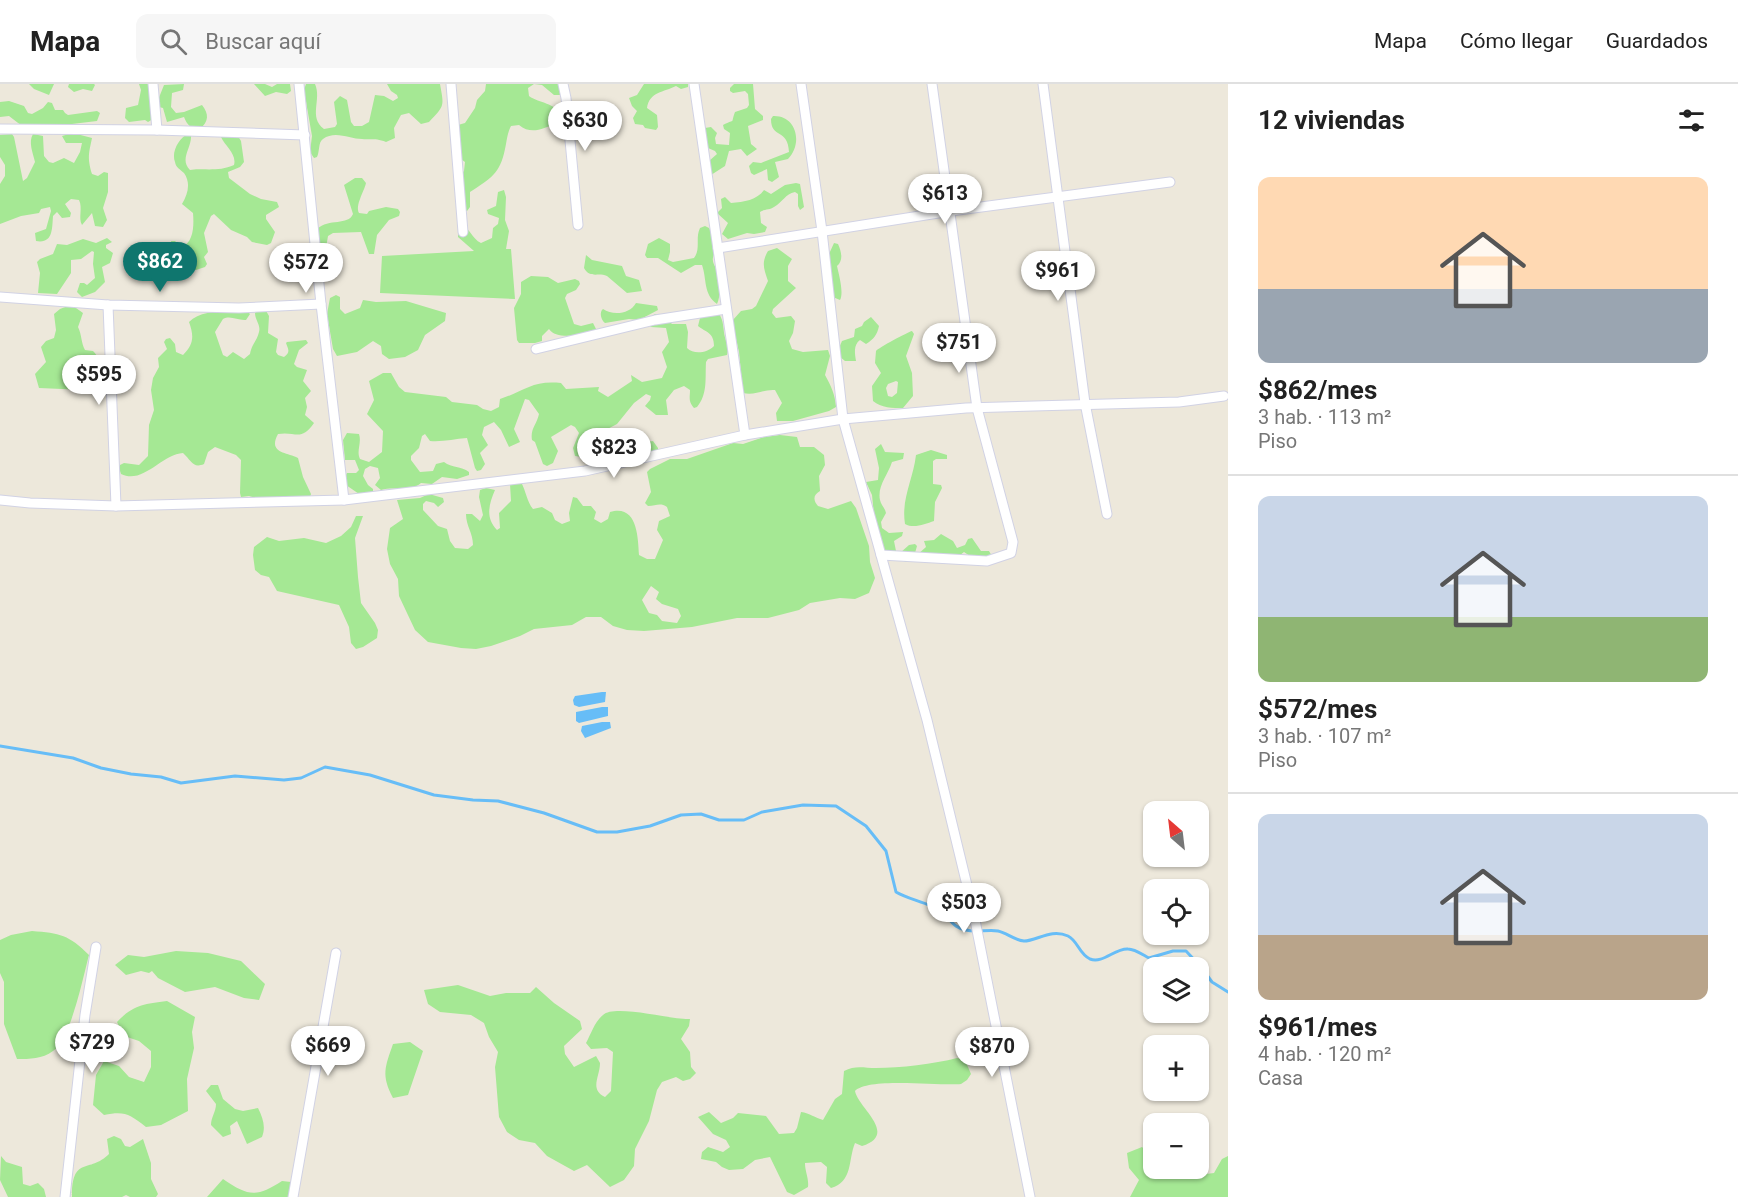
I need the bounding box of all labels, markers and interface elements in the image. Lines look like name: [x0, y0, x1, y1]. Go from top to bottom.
search box: [136, 14, 556, 68]
text: Mapa: [30, 25, 100, 58]
icon: search: [157, 25, 190, 58]
text: Buscar aquí: [205, 29, 321, 54]
text: Mapa: [1374, 29, 1427, 53]
text: Cómo llegar: [1460, 29, 1573, 53]
text: Guardados: [1606, 29, 1708, 53]
pin: $630: [549, 101, 621, 152]
icon: filters: [1675, 104, 1708, 137]
text: 12 viviendas: [1258, 105, 1405, 135]
text: $630: [562, 108, 608, 132]
pin: $613: [909, 174, 981, 225]
text: $613: [922, 181, 968, 205]
icon: home: [1429, 216, 1537, 324]
pin: $862: [124, 242, 196, 293]
pin: $572: [270, 243, 342, 294]
text: $862: [137, 249, 183, 273]
text: $572: [283, 250, 329, 274]
pin: $961: [1022, 251, 1094, 302]
text: $961: [1035, 258, 1081, 282]
pin: $751: [923, 323, 995, 374]
text: $751: [936, 330, 982, 354]
pin: $595: [63, 355, 135, 406]
text: $595: [76, 362, 122, 386]
text: $862/mes: [1258, 375, 1377, 405]
text: 3 hab. · 113 m²: [1258, 405, 1391, 429]
pin: $823: [578, 428, 650, 479]
text: Piso: [1258, 429, 1297, 453]
text: $823: [591, 435, 637, 459]
icon: home: [1429, 535, 1537, 643]
text: $572/mes: [1258, 694, 1377, 724]
text: 3 hab. · 107 m²: [1258, 724, 1391, 748]
text: Piso: [1258, 748, 1297, 772]
north arrow: [1143, 801, 1209, 867]
map controls: [1143, 801, 1209, 1179]
icon: home: [1429, 853, 1537, 961]
button: locate: [1143, 879, 1209, 945]
pin: $503: [928, 883, 1000, 934]
text: $503: [941, 890, 987, 914]
button: layers: [1143, 957, 1209, 1023]
text: $961/mes: [1258, 1012, 1377, 1042]
pin: $729: [56, 1023, 128, 1074]
pin: $669: [292, 1026, 364, 1077]
pin: $870: [956, 1027, 1028, 1078]
text: $729: [69, 1030, 115, 1054]
text: $669: [305, 1033, 351, 1057]
text: $870: [969, 1034, 1015, 1058]
button: +: [1143, 1035, 1209, 1101]
text: 4 hab. · 120 m²: [1258, 1042, 1391, 1066]
text: Casa: [1258, 1066, 1303, 1090]
button: −: [1143, 1113, 1209, 1179]

